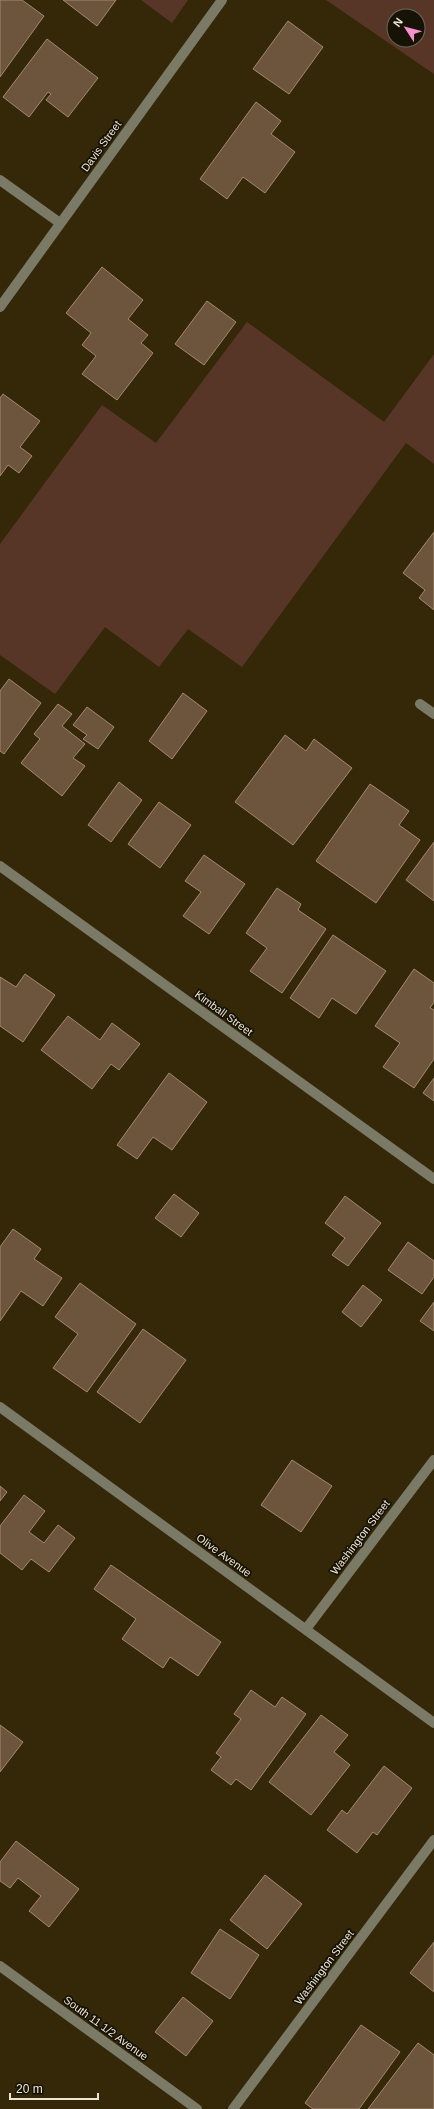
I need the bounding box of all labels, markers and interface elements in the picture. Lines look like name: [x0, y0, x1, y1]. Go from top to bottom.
north arrow: [386, 8, 426, 48]
text: N: [391, 15, 405, 29]
street label: Davis Street: [79, 118, 123, 174]
street label: Kimball Street: [193, 988, 255, 1038]
street label: Washington Street: [328, 1497, 392, 1577]
street label: Olive Avenue: [194, 1531, 254, 1579]
street label: Washington Street: [292, 1927, 356, 2007]
street label: South 11 1/2 Avenue: [62, 1993, 150, 2063]
scale bar: [10, 2075, 98, 2101]
text: 20 m: [16, 2082, 43, 2096]

